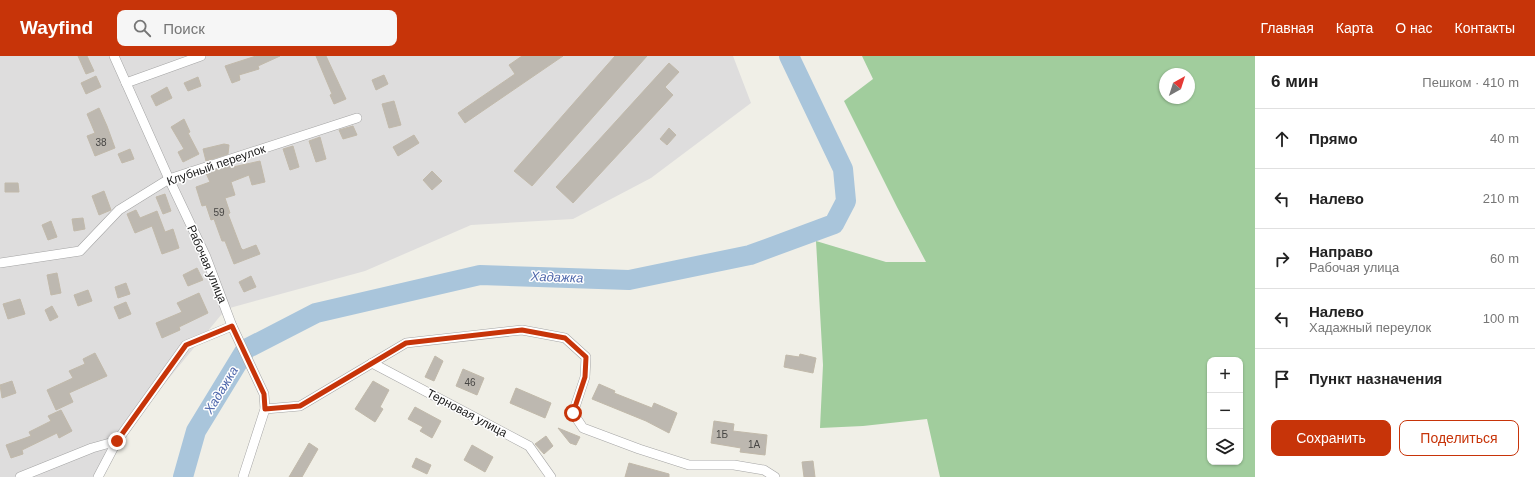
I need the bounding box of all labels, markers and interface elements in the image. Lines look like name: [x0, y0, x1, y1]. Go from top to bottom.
search box: [117, 10, 397, 46]
text: Wayfind: [20, 17, 93, 38]
icon: search: [131, 17, 153, 39]
text: Поиск: [163, 20, 205, 37]
text: Главная: [1260, 20, 1314, 36]
text: Карта: [1336, 20, 1373, 36]
text: О нас: [1395, 20, 1433, 36]
text: Контакты: [1455, 20, 1515, 36]
north arrow: [1159, 68, 1195, 104]
text: 6 мин: [1271, 72, 1318, 91]
text: Пешком · 410 m: [1422, 75, 1519, 90]
icon: ahead: [1271, 128, 1293, 150]
text: Прямо: [1309, 130, 1358, 147]
text: 40 m: [1490, 131, 1519, 146]
house number: 38: [95, 137, 107, 148]
street label: Клубный переулок: [165, 141, 268, 188]
icon: left: [1271, 188, 1293, 210]
text: Налево: [1309, 190, 1364, 207]
text: 210 m: [1483, 191, 1519, 206]
house number: 59: [213, 207, 225, 218]
street label: Рабочая улица: [184, 223, 230, 305]
text: Направо: [1309, 243, 1373, 260]
icon: right: [1271, 248, 1293, 270]
text: 60 m: [1490, 251, 1519, 266]
text: Рабочая улица: [1309, 260, 1399, 275]
water label: Хадажка: [529, 269, 584, 285]
text: Налево: [1309, 303, 1364, 320]
icon: left: [1271, 308, 1293, 330]
text: 100 m: [1483, 311, 1519, 326]
text: Хадажный переулок: [1309, 320, 1431, 335]
map controls: [1207, 357, 1243, 465]
button: +: [1207, 357, 1243, 393]
water label: Хадажка: [201, 364, 241, 417]
icon: arrive: [1271, 368, 1293, 390]
text: Пункт назначения: [1309, 370, 1442, 387]
house number: 46: [464, 377, 476, 388]
street label: Терновая улица: [424, 386, 510, 440]
button: −: [1207, 393, 1243, 429]
route start: [564, 404, 582, 422]
button: Сохранить: [1271, 420, 1391, 456]
button: Поделиться: [1399, 420, 1519, 456]
house number: 1Б: [716, 429, 728, 440]
button: layers: [1207, 429, 1243, 465]
route end: [108, 432, 126, 450]
house number: 1А: [748, 439, 760, 450]

